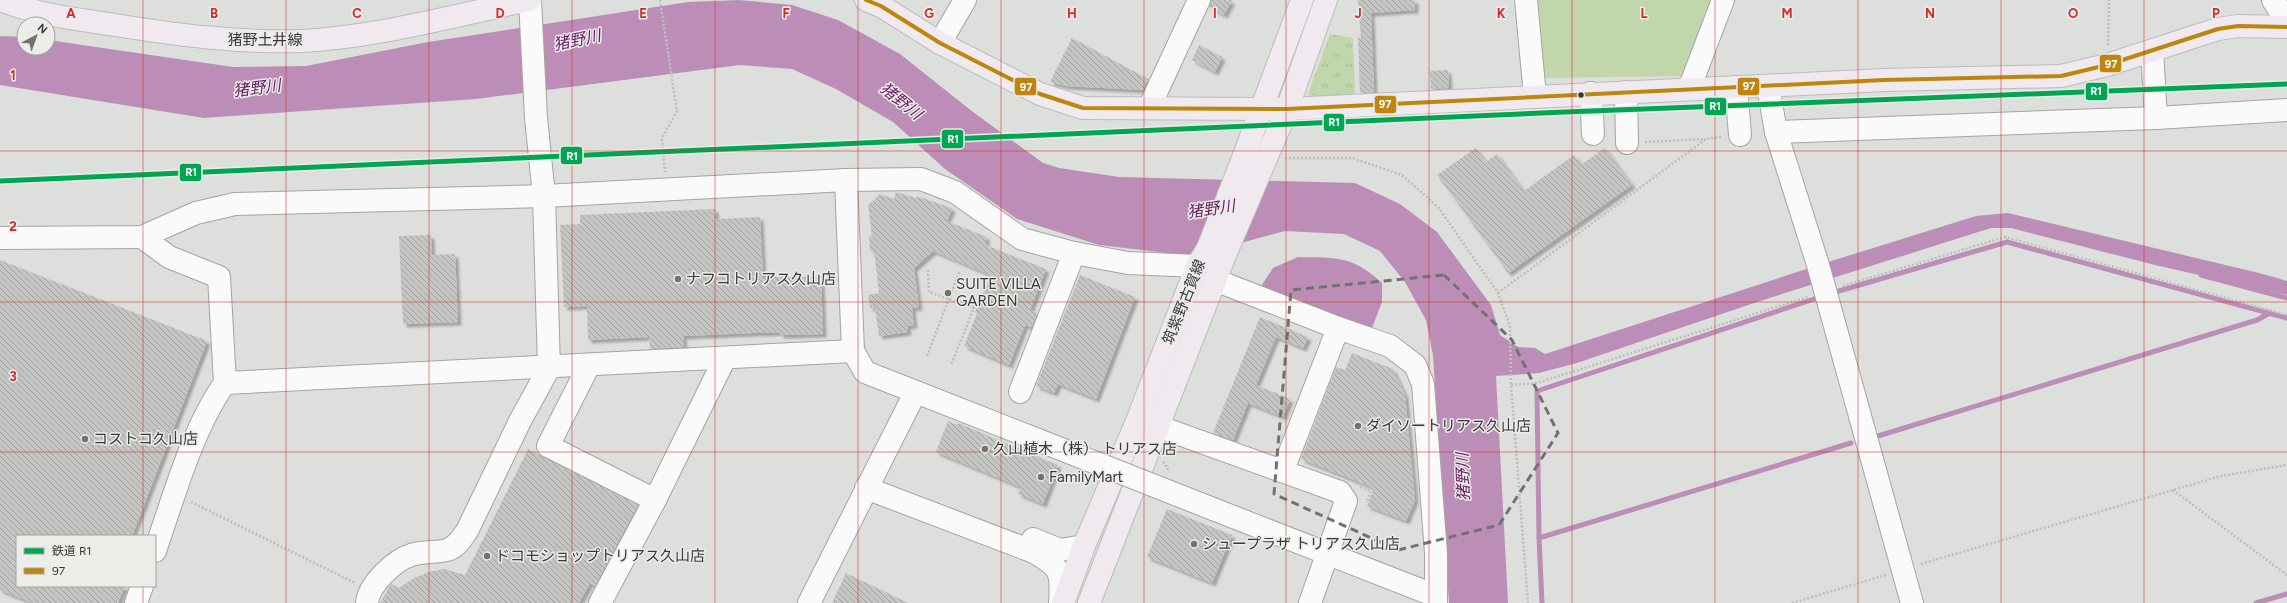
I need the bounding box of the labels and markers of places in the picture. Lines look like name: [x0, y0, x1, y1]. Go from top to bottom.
unlabelled marker: [1576, 90, 1586, 100]
place label: ナフコトリアス久山店: [686, 270, 836, 288]
marker: ナフコトリアス久山店: [673, 274, 683, 284]
place label: SUITE VILLA GARDEN: [956, 275, 1041, 310]
marker: SUITE VILLA GARDEN: [943, 288, 953, 298]
place label: ダイソートリアス久山店: [1366, 417, 1531, 435]
marker: ダイソートリアス久山店: [1353, 421, 1363, 431]
place label: コストコ久山店: [93, 430, 198, 448]
marker: コストコ久山店: [80, 434, 90, 444]
place label: 久山植木（株） トリアス店: [993, 440, 1177, 458]
marker: 久山植木（株） トリアス店: [980, 444, 990, 454]
place label: FamilyMart: [1049, 468, 1124, 486]
marker: FamilyMart: [1036, 472, 1046, 482]
place label: シュープラザ トリアス久山店: [1202, 535, 1400, 553]
marker: シュープラザ トリアス久山店: [1189, 539, 1199, 549]
place label: ドコモショップトリアス久山店: [495, 547, 705, 565]
marker: ドコモショップトリアス久山店: [482, 551, 492, 561]

